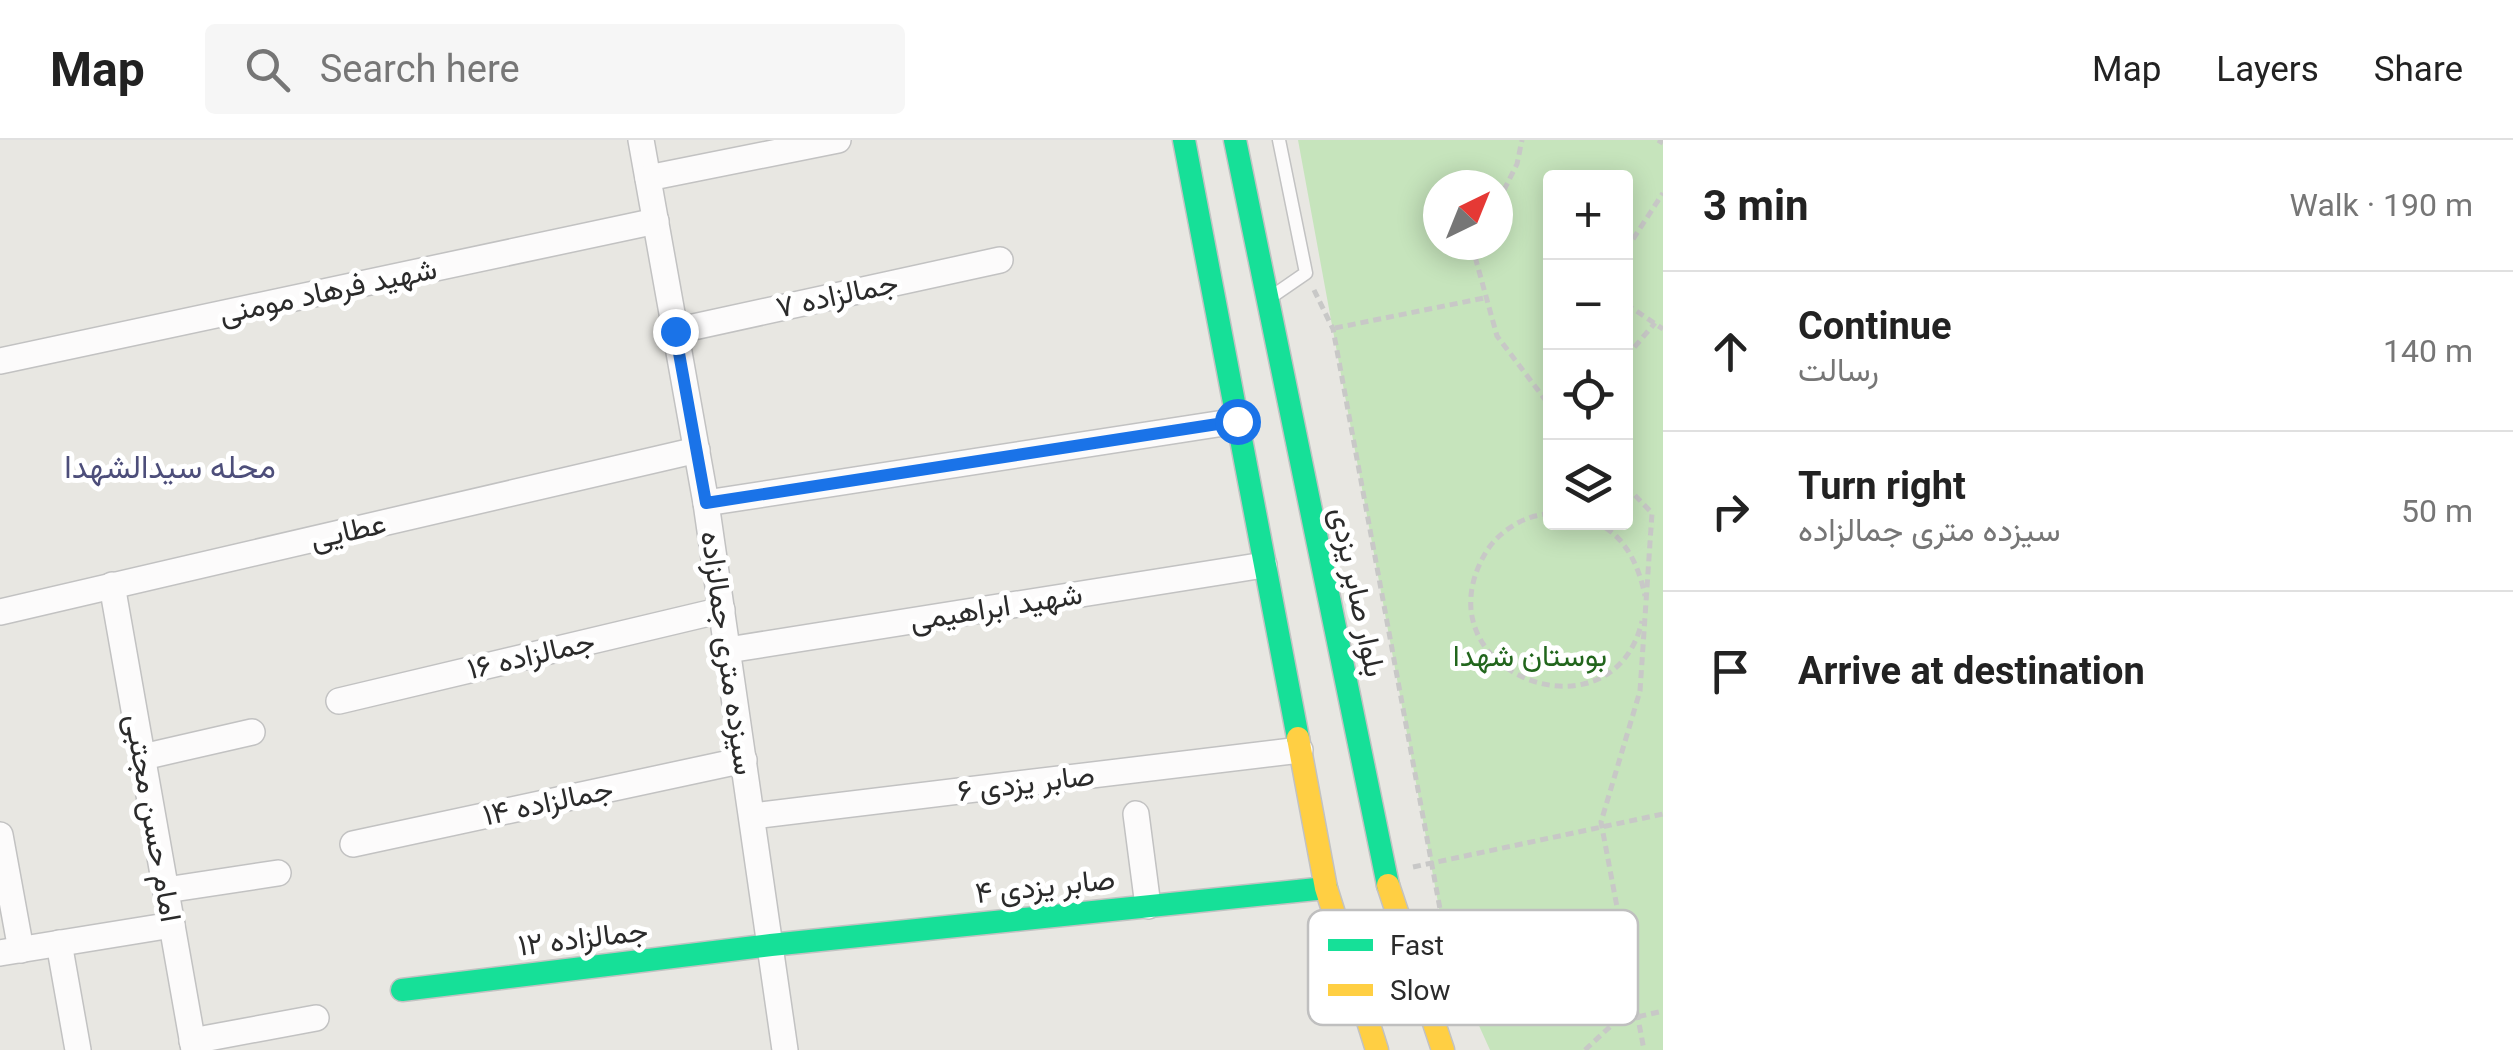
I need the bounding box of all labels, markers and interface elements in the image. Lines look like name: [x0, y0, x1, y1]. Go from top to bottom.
search box: [205, 24, 905, 114]
text: Map: [50, 41, 145, 98]
icon: search: [240, 42, 295, 97]
text: Search here: [320, 47, 520, 91]
text: Map: [2092, 49, 2161, 90]
text: Layers: [2216, 49, 2319, 90]
text: Share: [2374, 49, 2463, 90]
north arrow: [1423, 170, 1513, 260]
map controls: [1543, 170, 1633, 530]
button: +: [1543, 170, 1633, 260]
text: 3 min: [1703, 181, 1809, 230]
text: Walk · 190 m: [2290, 186, 2473, 224]
street label: شهید فرهاد مومنی: [216, 250, 440, 332]
button: −: [1543, 260, 1633, 350]
street label: جمالزاده ۷: [773, 265, 901, 325]
text: Continue: [1798, 304, 1952, 348]
route end: [653, 309, 699, 355]
icon: ahead: [1703, 324, 1758, 379]
text: 140 m: [2383, 332, 2473, 370]
button: locate: [1543, 350, 1633, 440]
text: رسالت: [1798, 351, 1879, 389]
route start: [1215, 399, 1261, 445]
button: layers: [1543, 440, 1633, 530]
district label: محله سیدالشهدا: [64, 448, 276, 487]
text: Turn right: [1798, 464, 1966, 508]
icon: right: [1703, 484, 1758, 539]
text: 50 m: [2401, 492, 2473, 530]
street label: بلوار صابر یزدی: [1322, 504, 1394, 680]
street label: عطایی: [307, 505, 389, 557]
text: سیزده متری جمالزاده: [1798, 511, 2061, 549]
street label: سیزده متری جمالزاده: [693, 529, 763, 777]
street label: شهید ابراهیمی: [907, 576, 1085, 638]
street label: جمالزاده ۱۶: [464, 623, 598, 687]
park label: بوستان شهدا: [1453, 638, 1607, 674]
icon: arrive: [1703, 644, 1758, 699]
text: Arrive at destination: [1798, 649, 2145, 693]
street label: امام حسن مجتبی: [116, 711, 189, 925]
street label: صابر یزدی ۶: [955, 757, 1097, 809]
street label: جمالزاده ۱۴: [480, 771, 616, 833]
street label: صابر یزدی ۴: [973, 861, 1117, 911]
legend: [1308, 910, 1638, 1025]
street label: جمالزاده ۱۲: [516, 912, 650, 964]
text: Fast: [1390, 929, 1444, 962]
text: Slow: [1390, 974, 1450, 1007]

